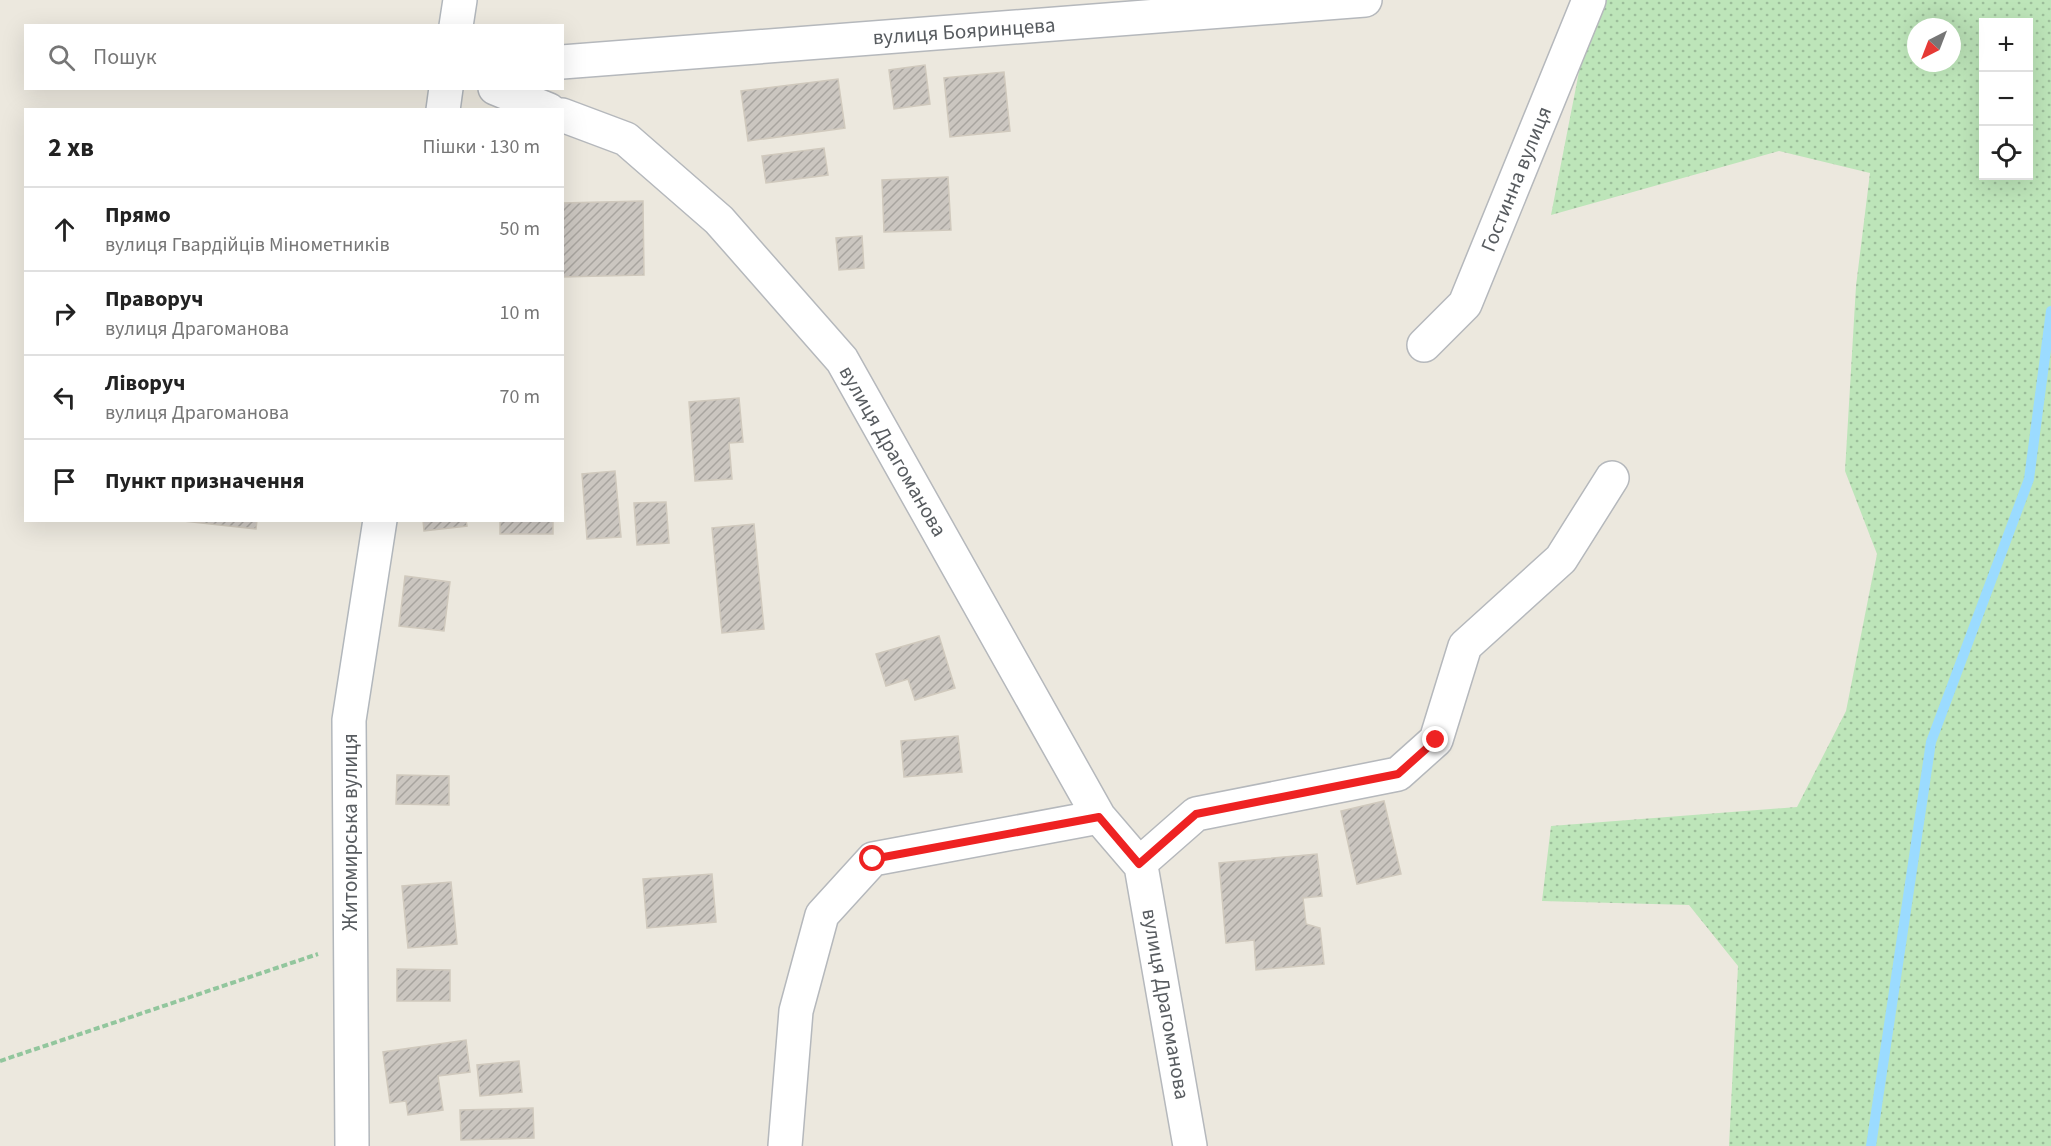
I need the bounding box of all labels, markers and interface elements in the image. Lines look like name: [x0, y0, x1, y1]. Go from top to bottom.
street label: вулиця Бояринцева: [872, 10, 1056, 52]
north arrow: [1907, 18, 1961, 72]
map controls: [1979, 18, 2033, 180]
button: +: [1979, 18, 2033, 72]
search box: [24, 24, 564, 90]
icon: search: [45, 41, 78, 74]
text: Пошук: [93, 41, 157, 73]
button: −: [1979, 72, 2033, 126]
street label: Гостинна вулиця: [1473, 102, 1559, 256]
button: locate: [1979, 126, 2033, 180]
text: 2 хв: [48, 129, 94, 166]
text: Пішки · 130 m: [423, 133, 540, 161]
text: Прямо: [105, 199, 171, 231]
icon: ahead: [48, 213, 81, 246]
text: 50 m: [500, 215, 540, 243]
text: вулиця Гвардійців Мінометників: [105, 231, 390, 259]
text: Праворуч: [105, 283, 203, 315]
icon: right: [48, 297, 81, 330]
text: 10 m: [500, 299, 540, 327]
text: вулиця Драгоманова: [105, 315, 289, 343]
street label: вулиця Драгоманова: [832, 360, 954, 542]
text: Ліворуч: [105, 367, 185, 399]
icon: left: [48, 381, 81, 414]
text: 70 m: [500, 383, 540, 411]
text: вулиця Драгоманова: [105, 399, 289, 427]
icon: arrive: [48, 465, 81, 498]
text: Пункт призначення: [105, 465, 305, 497]
route end: [1422, 726, 1448, 752]
street label: Житомирська вулиця: [335, 733, 365, 931]
route start: [859, 845, 885, 871]
street label: вулиця Драгоманова: [1134, 906, 1198, 1102]

